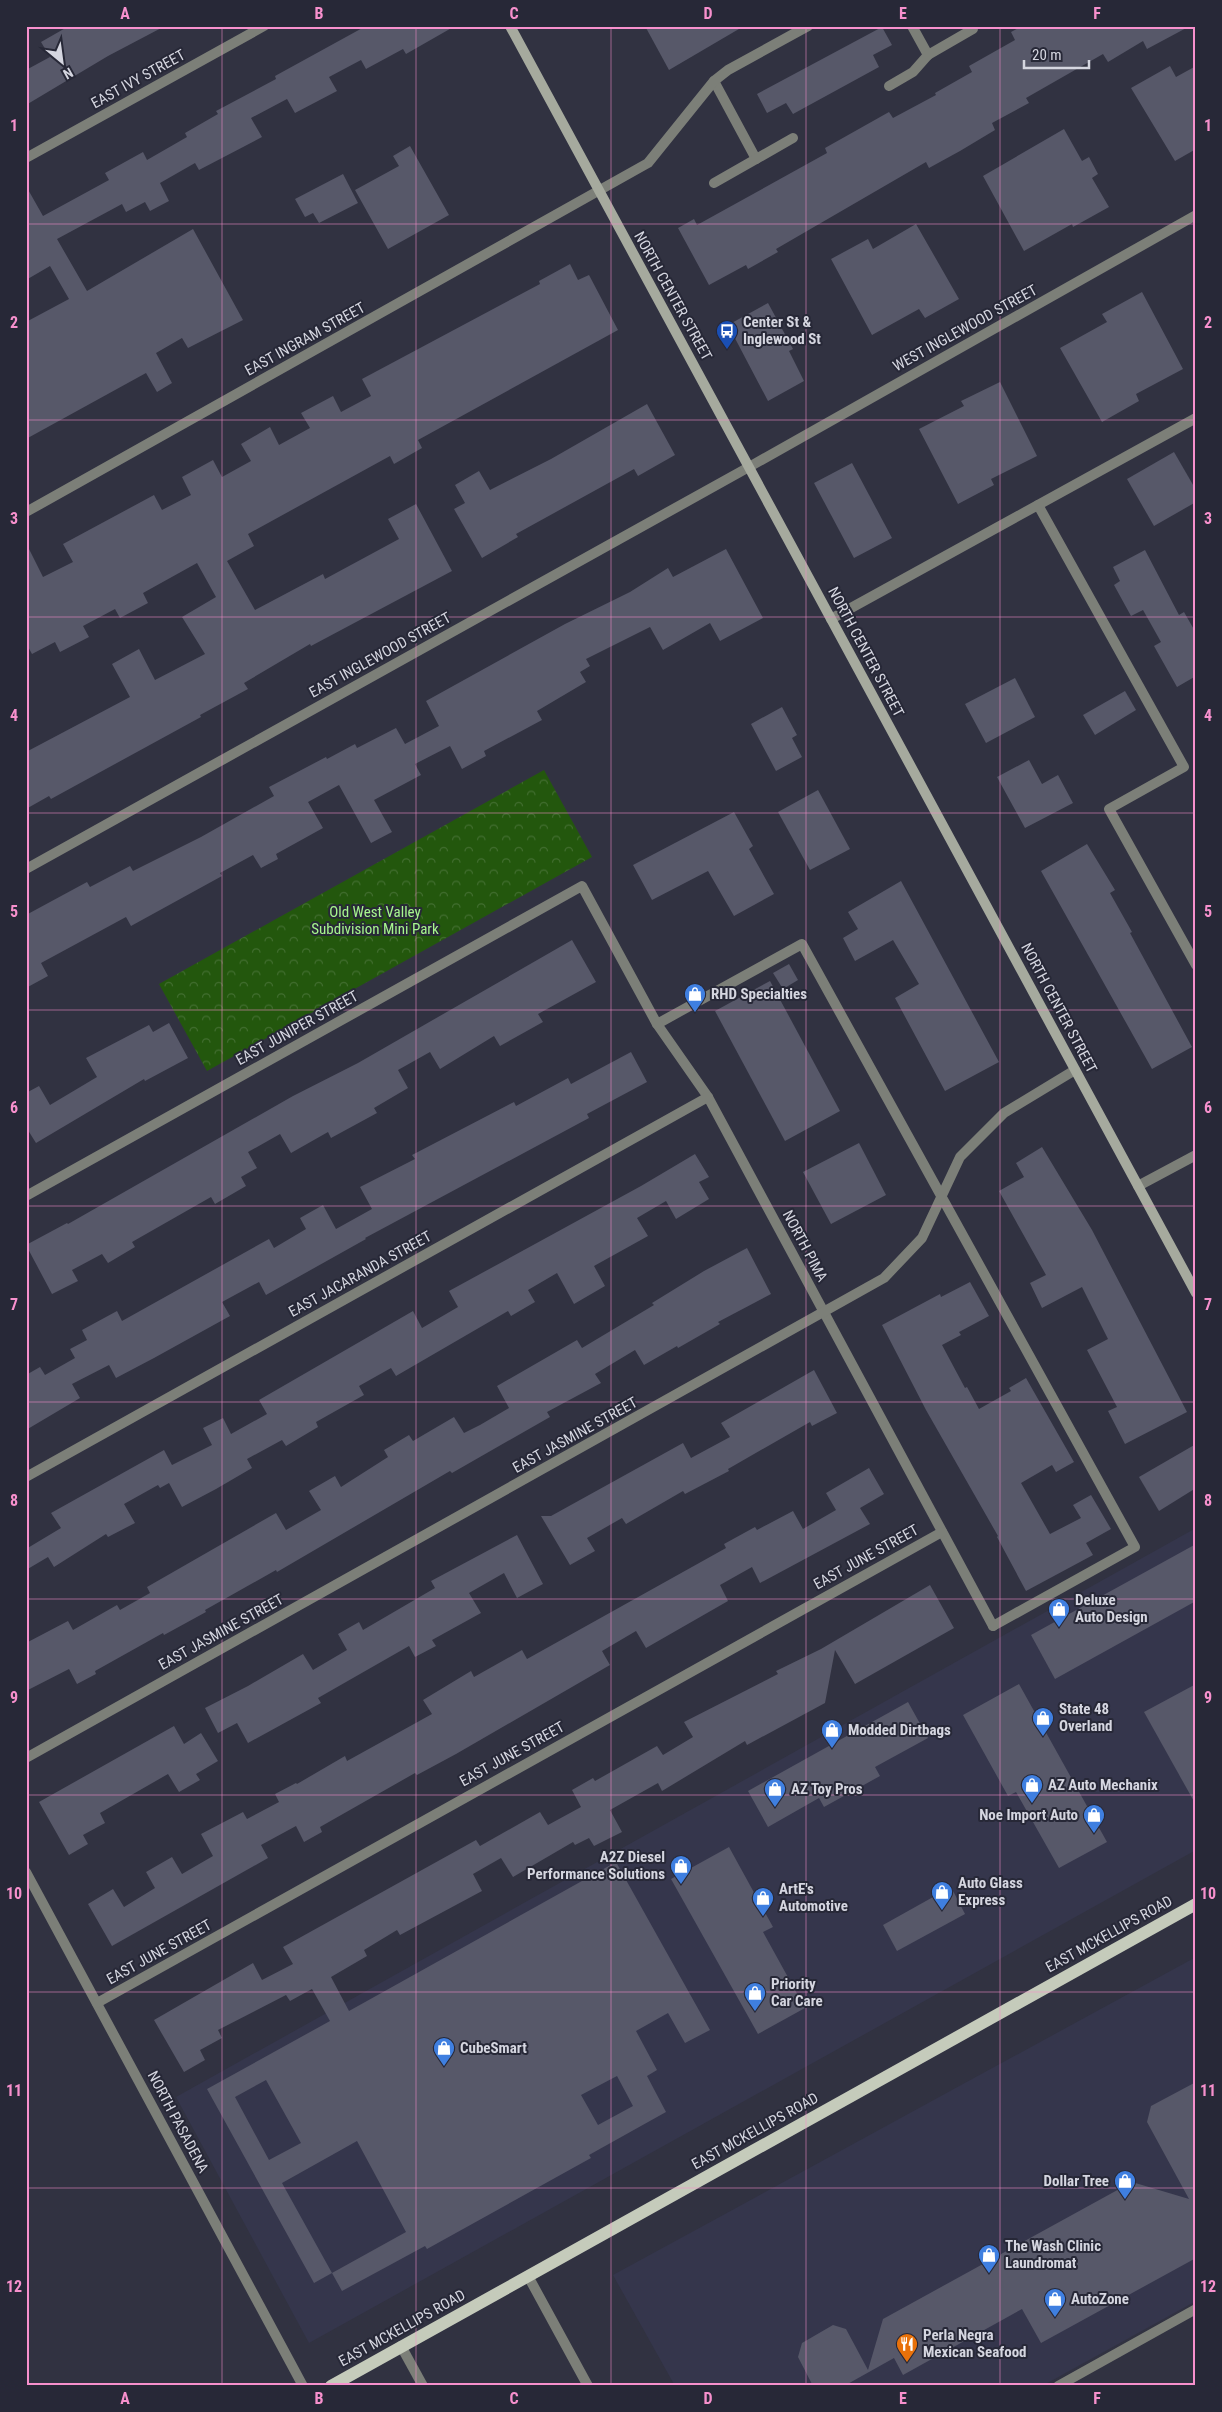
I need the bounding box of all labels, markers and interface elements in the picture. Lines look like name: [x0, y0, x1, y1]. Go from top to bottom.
text: A: [120, 4, 130, 23]
text: B: [315, 4, 324, 23]
text: C: [509, 4, 519, 23]
text: D: [703, 4, 713, 23]
text: E: [899, 4, 907, 23]
text: F: [1093, 4, 1101, 23]
north arrow: [38, 38, 88, 88]
scale bar: [1024, 38, 1090, 70]
street label: EAST IVY STREET: [88, 46, 188, 112]
text: 20 m: [1032, 46, 1062, 64]
text: N: [61, 64, 76, 82]
text: 1: [10, 116, 18, 135]
text: 1: [1204, 116, 1212, 135]
street label: NORTH CENTER STREET: [630, 229, 716, 364]
street label: WEST INGLEWOOD STREET: [890, 281, 1040, 375]
street label: EAST INGRAM STREET: [242, 298, 368, 379]
text: 2: [10, 313, 18, 332]
place label: Center St & Inglewood St: [743, 313, 821, 348]
text: 2: [1204, 313, 1212, 332]
bus stop icon: Center St & Inglewood St: [715, 319, 739, 350]
text: 3: [10, 509, 18, 528]
text: 3: [1204, 509, 1212, 528]
street label: NORTH CENTER STREET: [824, 584, 908, 720]
street label: EAST INGLEWOOD STREET: [306, 608, 454, 701]
text: 4: [10, 706, 18, 725]
text: 4: [1204, 706, 1212, 725]
text: 5: [10, 902, 18, 921]
text: 5: [1204, 902, 1212, 921]
park label: Old West Valley Subdivision Mini Park: [311, 903, 439, 938]
street label: NORTH CENTER STREET: [1017, 940, 1101, 1076]
shop icon: RHD Specialties: [683, 982, 707, 1013]
place label: RHD Specialties: [711, 985, 807, 1003]
street label: EAST JUNIPER STREET: [233, 987, 362, 1069]
text: 6: [10, 1098, 18, 1117]
text: 6: [1204, 1098, 1212, 1117]
street label: NORTH PIMA: [779, 1207, 832, 1285]
street label: EAST JACARANDA STREET: [285, 1227, 435, 1321]
text: 7: [10, 1295, 18, 1314]
text: 7: [1204, 1295, 1212, 1314]
street label: EAST JASMINE STREET: [509, 1393, 641, 1477]
text: 8: [10, 1491, 18, 1510]
text: 8: [1204, 1491, 1212, 1510]
street label: EAST JUNE STREET: [810, 1521, 922, 1593]
street label: EAST JASMINE STREET: [155, 1590, 287, 1674]
place label: Deluxe Auto Design: [1075, 1591, 1148, 1626]
shop icon: Deluxe Auto Design: [1047, 1597, 1071, 1628]
text: 9: [10, 1688, 18, 1707]
text: 9: [1204, 1688, 1212, 1707]
place label: State 48 Overland: [1059, 1700, 1113, 1735]
shop icon: State 48 Overland: [1031, 1706, 1055, 1737]
street label: EAST JUNE STREET: [456, 1718, 568, 1790]
shop icon: Modded Dirtbags: [820, 1718, 844, 1749]
place label: Modded Dirtbags: [848, 1721, 951, 1739]
shop icon: AZ Auto Mechanix: [1020, 1773, 1044, 1804]
place label: AZ Auto Mechanix: [1048, 1776, 1158, 1794]
shop icon: AZ Toy Pros: [763, 1777, 787, 1808]
place label: AZ Toy Pros: [791, 1780, 863, 1798]
shop icon: Noe Import Auto: [1082, 1803, 1106, 1834]
place label: Noe Import Auto: [979, 1806, 1078, 1824]
place label: A2Z Diesel Performance Solutions: [527, 1848, 665, 1883]
shop icon: A2Z Diesel Performance Solutions: [669, 1854, 693, 1885]
place label: Auto Glass Express: [958, 1874, 1023, 1909]
place label: ArtE's Automotive: [779, 1880, 848, 1915]
shop icon: Auto Glass Express: [930, 1880, 954, 1911]
text: 10: [6, 1884, 22, 1903]
text: 10: [1200, 1884, 1216, 1903]
shop icon: ArtE's Automotive: [751, 1886, 775, 1917]
street label: EAST MCKELLIPS ROAD: [1043, 1892, 1175, 1976]
street label: EAST JUNE STREET: [103, 1916, 215, 1988]
place label: Priority Car Care: [771, 1975, 823, 2010]
shop icon: Priority Car Care: [743, 1981, 767, 2012]
shop icon: CubeSmart: [432, 2036, 456, 2067]
place label: CubeSmart: [460, 2039, 527, 2057]
street label: NORTH PASADENA: [144, 2068, 213, 2176]
text: 11: [6, 2081, 22, 2100]
text: 11: [1200, 2081, 1216, 2100]
street label: EAST MCKELLIPS ROAD: [689, 2089, 821, 2173]
shop icon: Dollar Tree: [1113, 2169, 1137, 2200]
place label: Dollar Tree: [1044, 2172, 1109, 2190]
place label: The Wash Clinic Laundromat: [1005, 2237, 1101, 2272]
shop icon: The Wash Clinic Laundromat: [977, 2243, 1001, 2274]
text: 12: [6, 2277, 22, 2296]
text: 12: [1200, 2277, 1216, 2296]
street label: EAST MCKELLIPS ROAD: [336, 2286, 468, 2370]
shop icon: AutoZone: [1043, 2287, 1067, 2318]
place label: AutoZone: [1071, 2290, 1129, 2308]
place label: Perla Negra Mexican Seafood: [923, 2326, 1027, 2361]
restaurant icon: Perla Negra Mexican Seafood: [895, 2332, 919, 2363]
text: A: [120, 2389, 130, 2408]
text: B: [315, 2389, 324, 2408]
text: C: [509, 2389, 519, 2408]
text: D: [703, 2389, 713, 2408]
text: E: [899, 2389, 907, 2408]
text: F: [1093, 2389, 1101, 2408]

